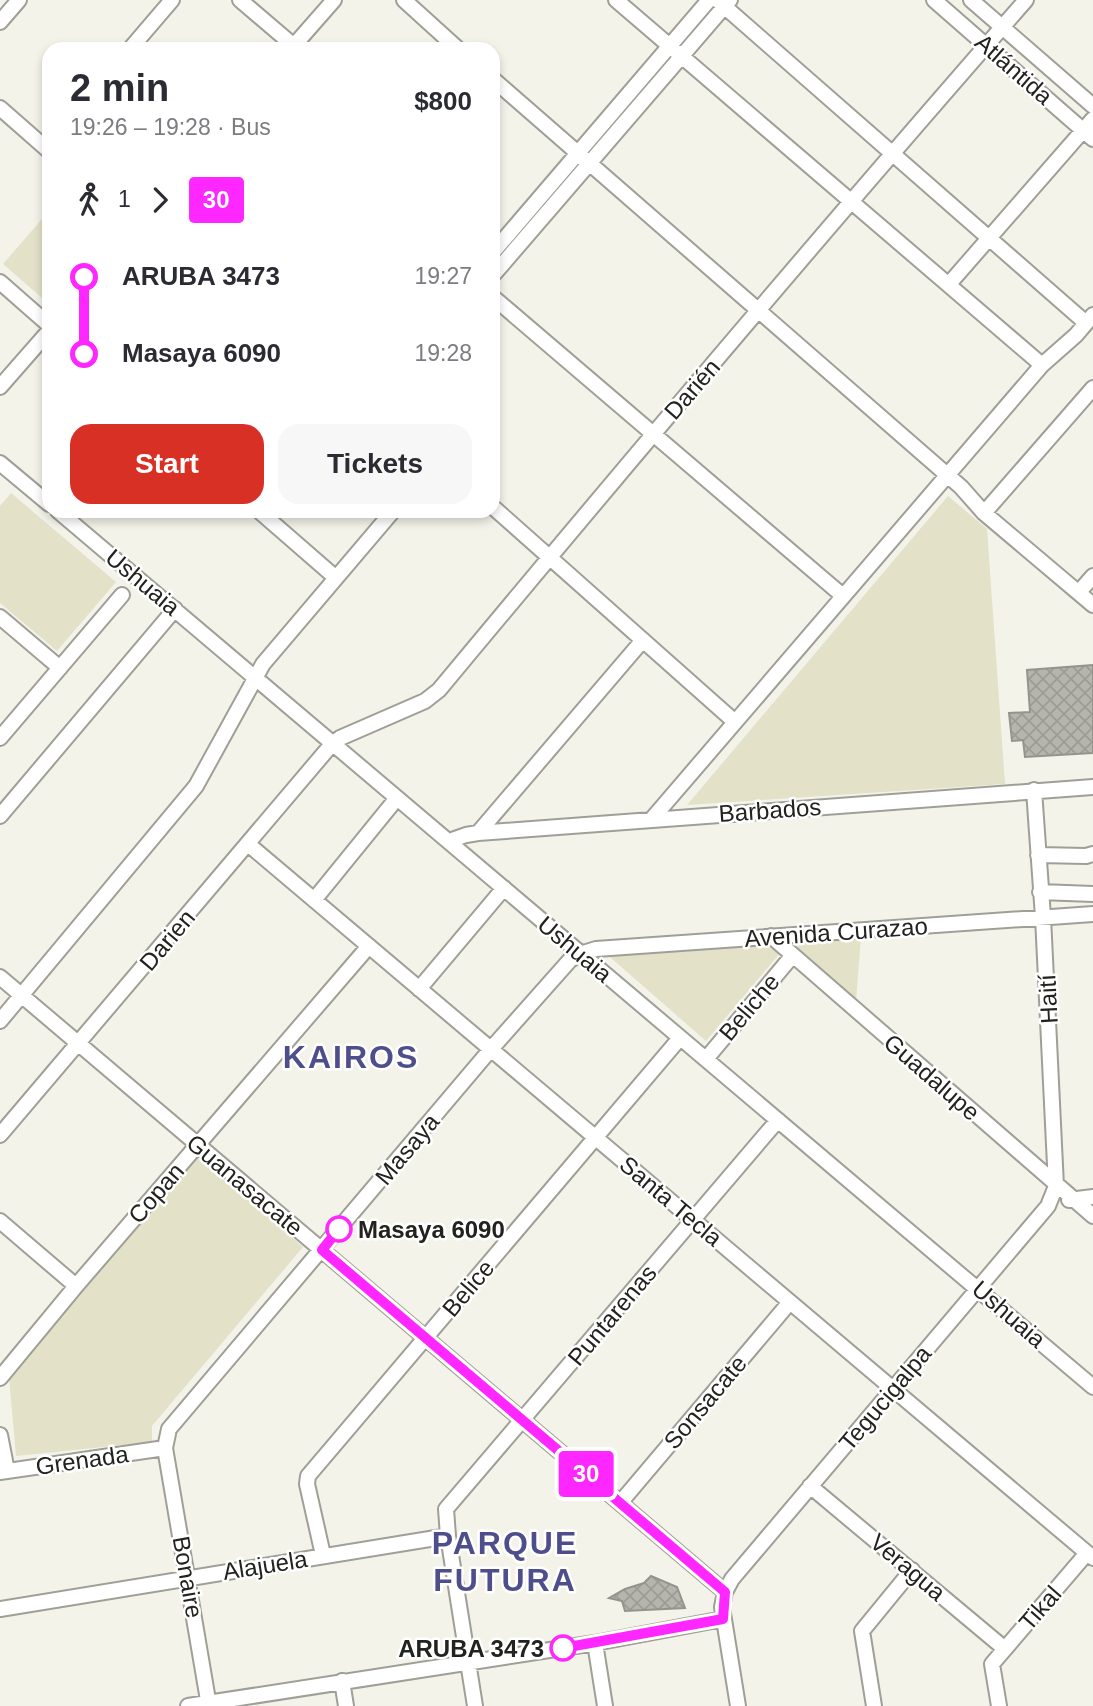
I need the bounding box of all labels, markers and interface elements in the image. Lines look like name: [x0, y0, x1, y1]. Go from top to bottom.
street label: Atlántida: [970, 28, 1059, 110]
text: 2 min: [70, 67, 169, 109]
text: $800: [414, 86, 472, 116]
text: 19:26 – 19:28 · Bus: [70, 114, 271, 140]
icon: walk: [70, 181, 108, 219]
icon: forward: [141, 181, 179, 219]
text: 1: [118, 186, 131, 212]
text: 30: [203, 186, 230, 213]
text: ARUBA 3473: [122, 261, 280, 291]
text: 19:27: [414, 263, 472, 289]
text: Masaya 6090: [122, 338, 281, 368]
text: 19:28: [414, 340, 472, 366]
street label: Darién: [659, 353, 725, 425]
button: Start: [70, 424, 264, 504]
button: Tickets: [278, 424, 472, 504]
street label: Ushuaia: [101, 543, 186, 621]
street label: Barbados: [718, 793, 822, 827]
street label: Darien: [134, 904, 200, 976]
street label: Ushuaia: [533, 910, 618, 988]
street label: Avenida Curazao: [743, 912, 929, 952]
street label: Beliche: [713, 968, 785, 1046]
street label: Haití: [1033, 973, 1063, 1024]
street label: Guadalupe: [879, 1028, 985, 1126]
district label: KAIROS: [283, 1039, 419, 1075]
street label: Masaya: [370, 1108, 445, 1190]
street label: Guanasacate: [182, 1129, 308, 1241]
street label: Santa Tecla: [614, 1150, 728, 1252]
street label: Copan: [123, 1157, 189, 1229]
marker: Masaya 6090: [326, 1216, 352, 1242]
place label: Masaya 6090: [358, 1216, 505, 1243]
street label: Belice: [437, 1254, 499, 1322]
street label: Puntarenas: [562, 1259, 662, 1371]
street label: Ushuaia: [967, 1275, 1052, 1353]
street label: Tegucigalpa: [833, 1340, 937, 1456]
street label: Sonsacate: [658, 1350, 752, 1454]
street label: Grenada: [34, 1440, 131, 1480]
line badge: 30: [554, 1451, 618, 1497]
text: 30: [573, 1460, 599, 1487]
district label: PARQUE FUTURA: [432, 1525, 578, 1598]
street label: Veragua: [865, 1528, 951, 1606]
street label: Bonaire: [168, 1534, 208, 1620]
street label: Alajuela: [221, 1545, 310, 1585]
street label: Tikal: [1013, 1580, 1067, 1636]
place label: ARUBA 3473: [398, 1635, 544, 1662]
marker: ARUBA 3473: [550, 1635, 576, 1661]

